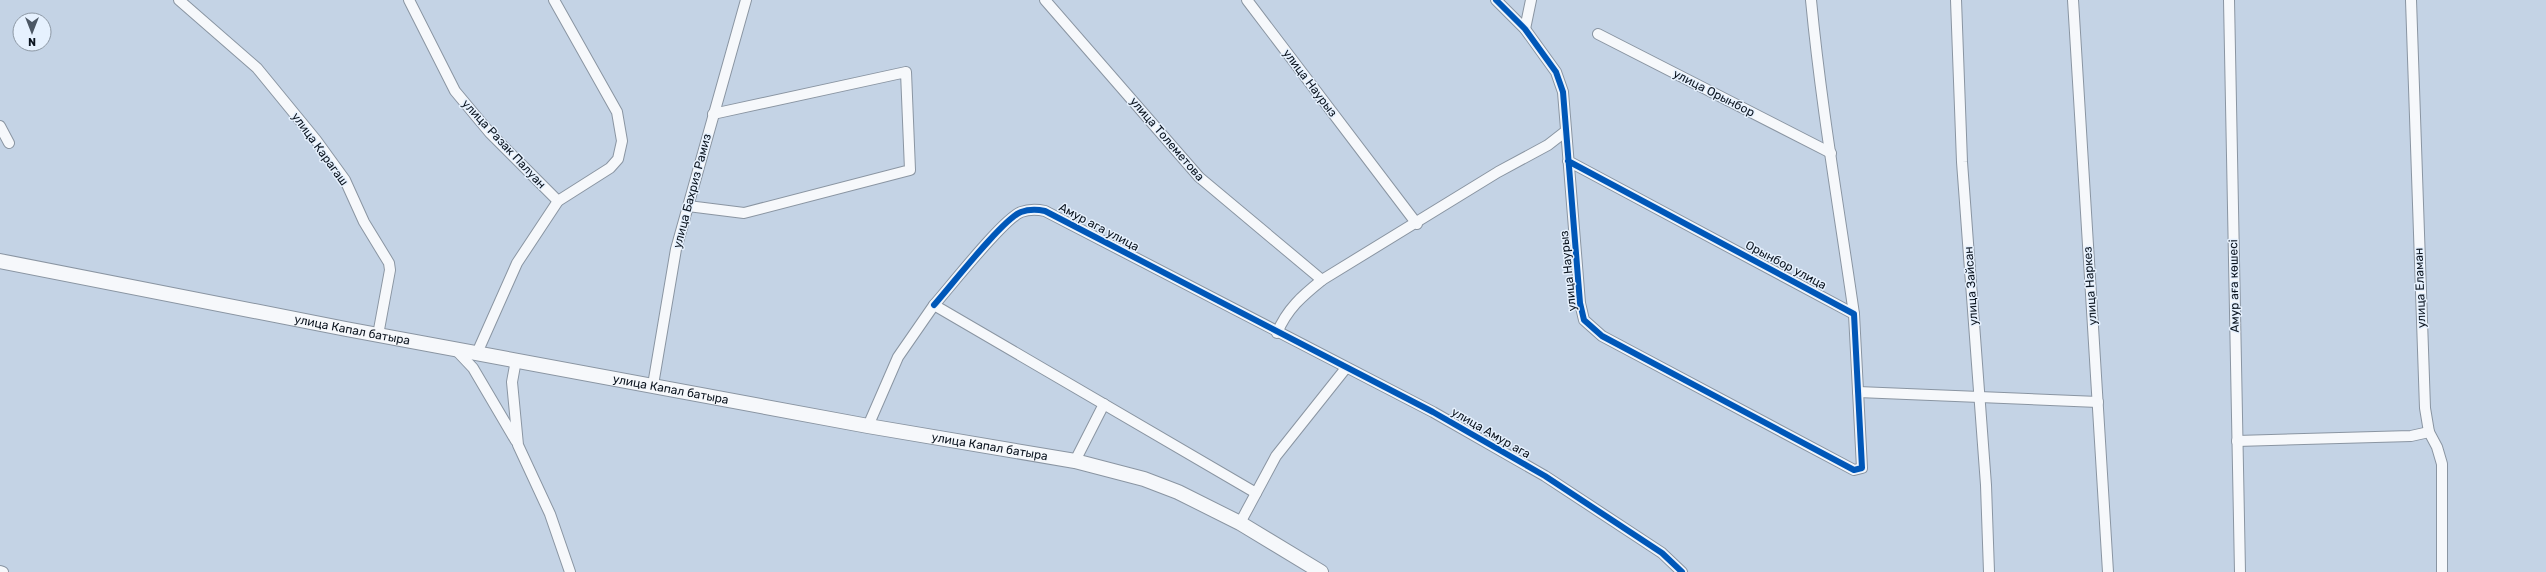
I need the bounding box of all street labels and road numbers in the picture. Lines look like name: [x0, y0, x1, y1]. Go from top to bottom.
street label: улица Наурыз: [1280, 46, 1340, 120]
street label: улица Орынбор: [1671, 66, 1757, 120]
street label: улица Толеметова: [1127, 94, 1207, 184]
street label: улица Разак Палуан: [459, 97, 549, 191]
street label: улица Карагаш: [289, 110, 351, 188]
street label: улица Бахриз Рамиз: [670, 132, 714, 250]
street label: Амур ага улица: [1057, 200, 1141, 254]
street label: улица Наурыз: [1557, 230, 1579, 312]
street label: Орынбор улица: [1743, 238, 1829, 292]
street label: Амур аға көшесі: [2226, 239, 2242, 333]
street label: улица Зайсан: [1961, 246, 1981, 326]
street label: улица Наркез: [2080, 246, 2100, 326]
street label: улица Еламан: [2412, 248, 2428, 328]
street label: улица Капал батыра: [293, 312, 411, 348]
street label: улица Капал батыра: [612, 372, 730, 407]
street label: улица Амур ага: [1449, 405, 1533, 461]
street label: улица Капал батыра: [931, 430, 1049, 463]

